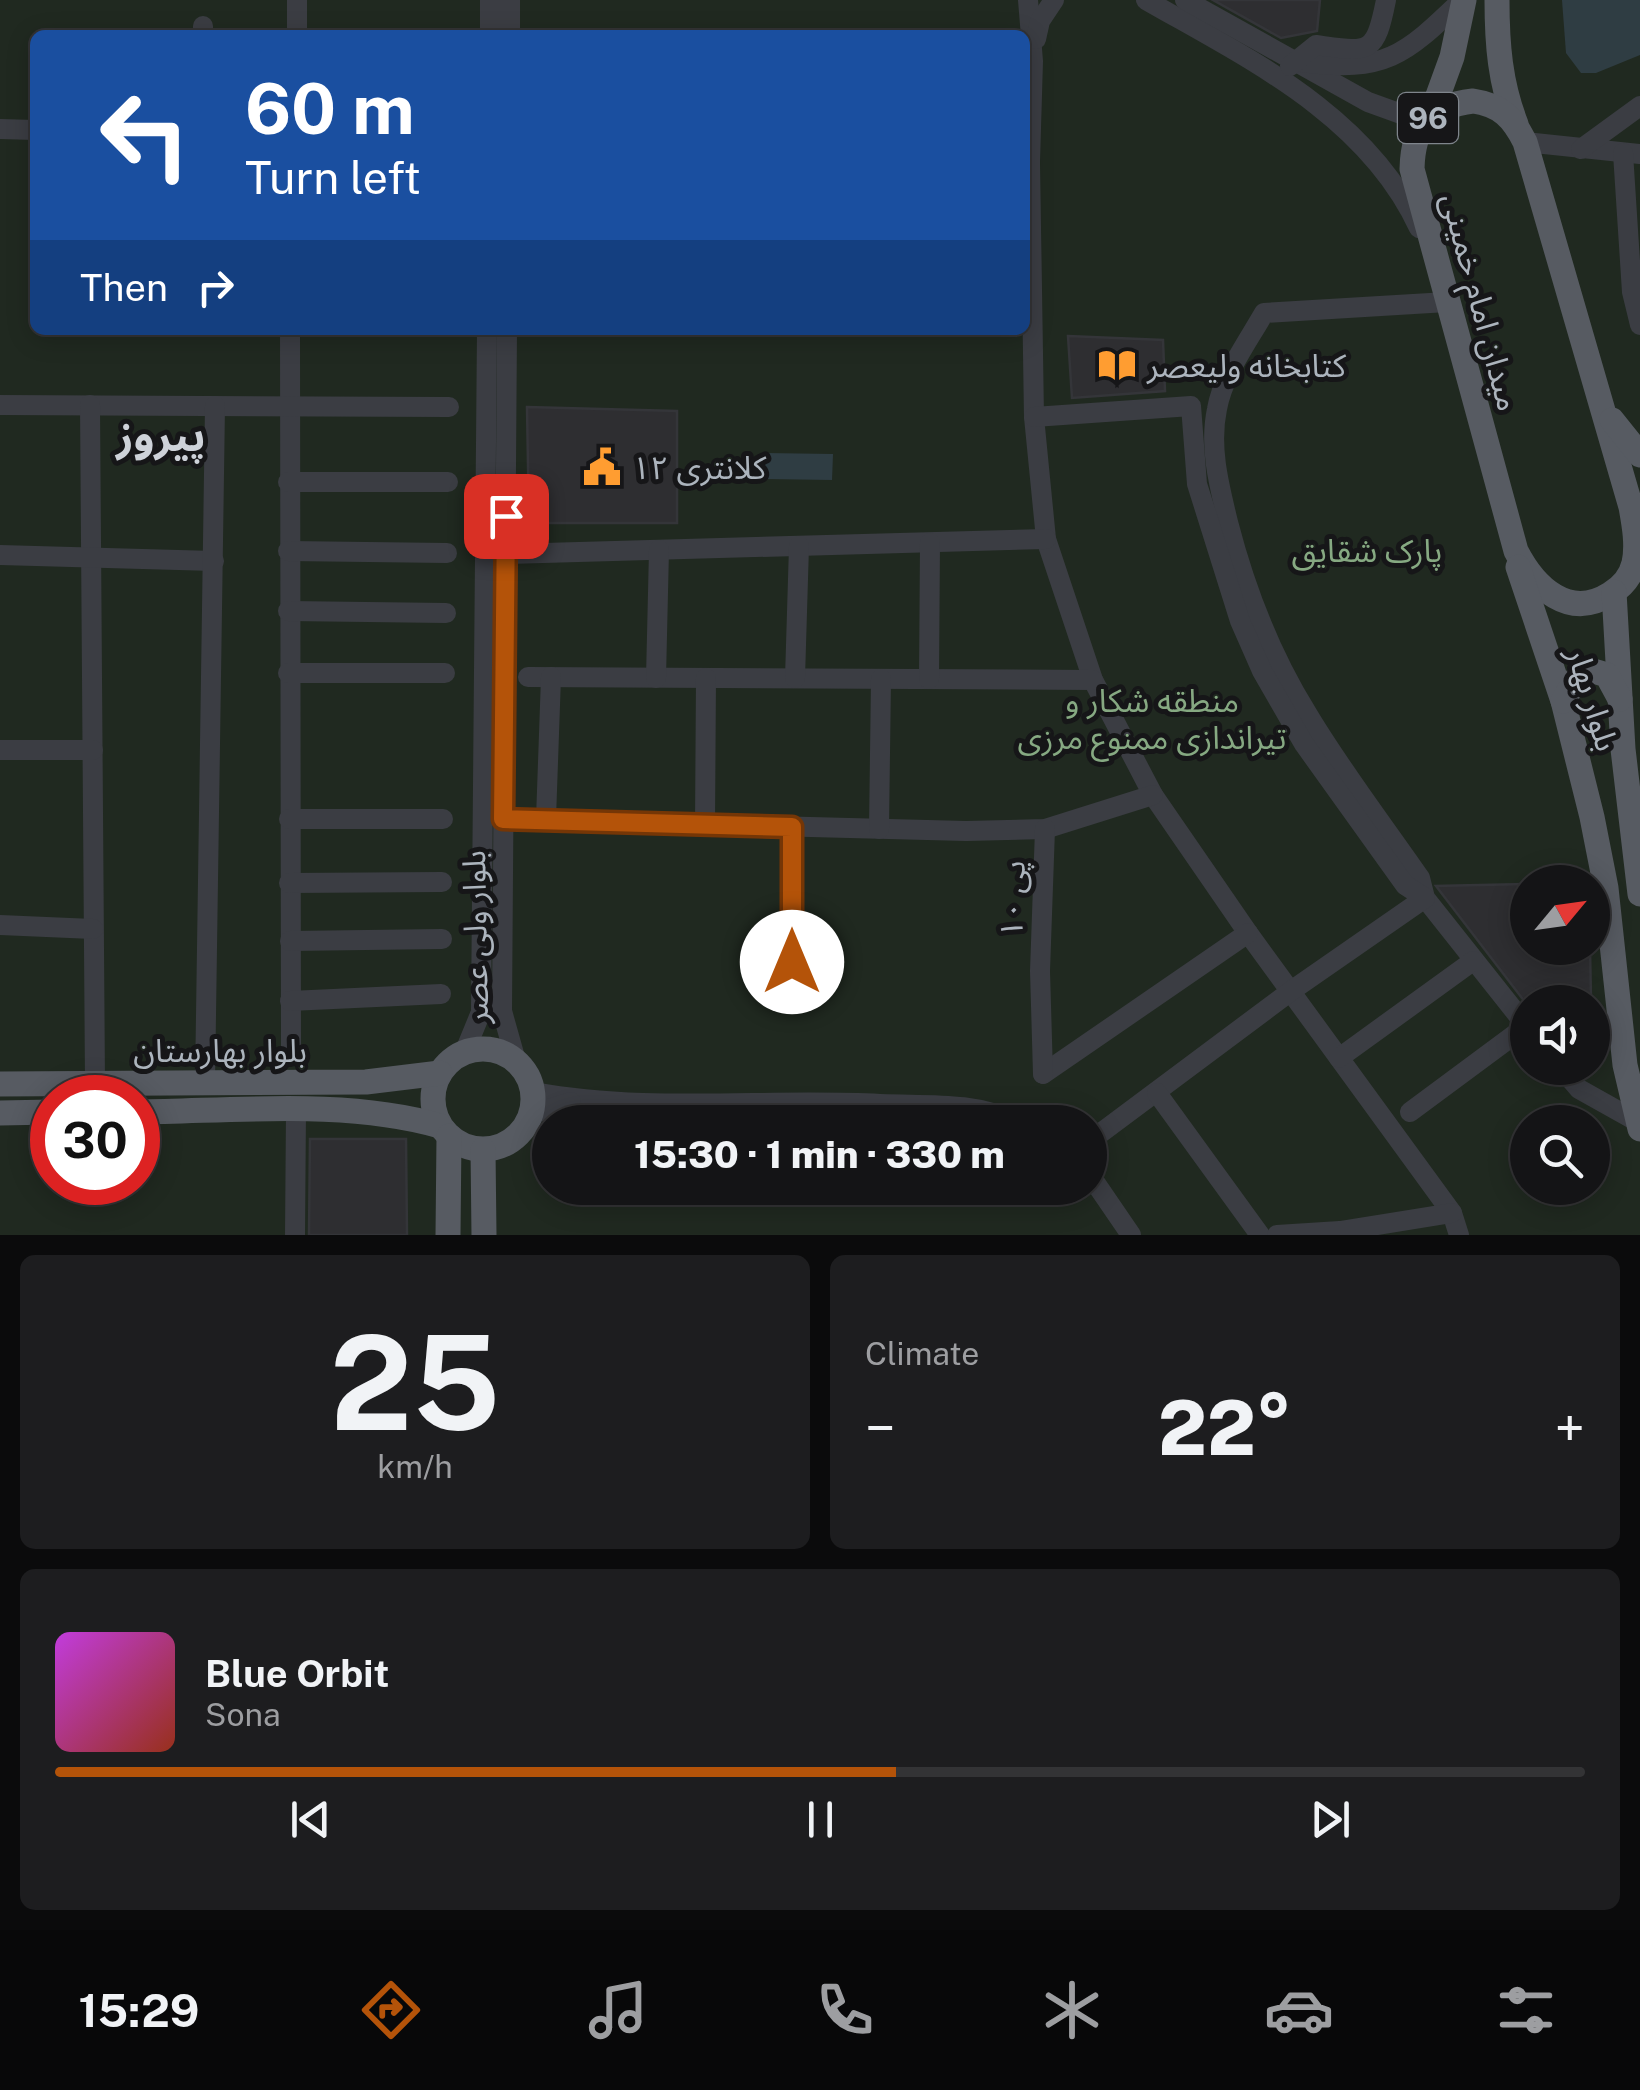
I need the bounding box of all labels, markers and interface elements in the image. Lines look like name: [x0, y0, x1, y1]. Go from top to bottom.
text: 60 m: [245, 67, 415, 150]
icon: left: [80, 70, 210, 200]
road number: 96: [1398, 93, 1458, 143]
text: Turn left: [245, 151, 421, 204]
street label: میدان امام خمینی: [1428, 189, 1528, 416]
icon: right: [188, 260, 243, 315]
text: Then: [80, 265, 168, 310]
library icon: کتابخانه ولیعصر: [1096, 344, 1138, 386]
place label: کتابخانه ولیعصر: [1146, 347, 1347, 385]
district label: پیروز: [114, 411, 206, 464]
public building icon: کلانتری ۱۲: [581, 446, 623, 488]
place label: کلانتری ۱۲: [632, 449, 767, 487]
pin: [464, 474, 549, 559]
icon: arrive: [479, 489, 534, 544]
park label: پارک شقایق: [1292, 532, 1442, 571]
street label: بلوار بهار: [1559, 642, 1626, 756]
park label: منطقه شکار و تیراندازی ممنوع مرزی: [1018, 682, 1287, 762]
street label: بلوار ولی عصر: [455, 850, 496, 1025]
street label: پی ۱۰: [992, 860, 1034, 938]
north arrow: [1510, 865, 1610, 965]
map controls: [1510, 865, 1610, 1205]
position arrow: [740, 910, 844, 1014]
button: sound: [1510, 985, 1610, 1085]
street label: بلوار بهارستان: [133, 1032, 307, 1070]
speed limit sign: 30: [30, 1075, 160, 1205]
button: search: [1510, 1105, 1610, 1205]
text: 15:30 · 1 min · 330 m: [634, 1132, 1005, 1177]
text: 25: [330, 1307, 500, 1459]
text: Climate: [865, 1335, 979, 1372]
text: 22°: [1158, 1384, 1292, 1472]
text: −: [865, 1396, 896, 1460]
text: +: [1555, 1396, 1585, 1460]
text: km/h: [377, 1448, 453, 1485]
text: Blue Orbit: [205, 1651, 389, 1696]
text: Sona: [205, 1696, 281, 1733]
icon: previous: [283, 1792, 338, 1847]
icon: pause: [793, 1792, 848, 1847]
icon: next: [1303, 1792, 1358, 1847]
icon: directions: [356, 1975, 426, 2045]
icon: music: [583, 1975, 653, 2045]
icon: phone: [810, 1975, 880, 2045]
icon: climate: [1037, 1975, 1107, 2045]
icon: car: [1264, 1975, 1334, 2045]
icon: filters: [1491, 1975, 1561, 2045]
text: 15:29: [79, 1984, 199, 2037]

